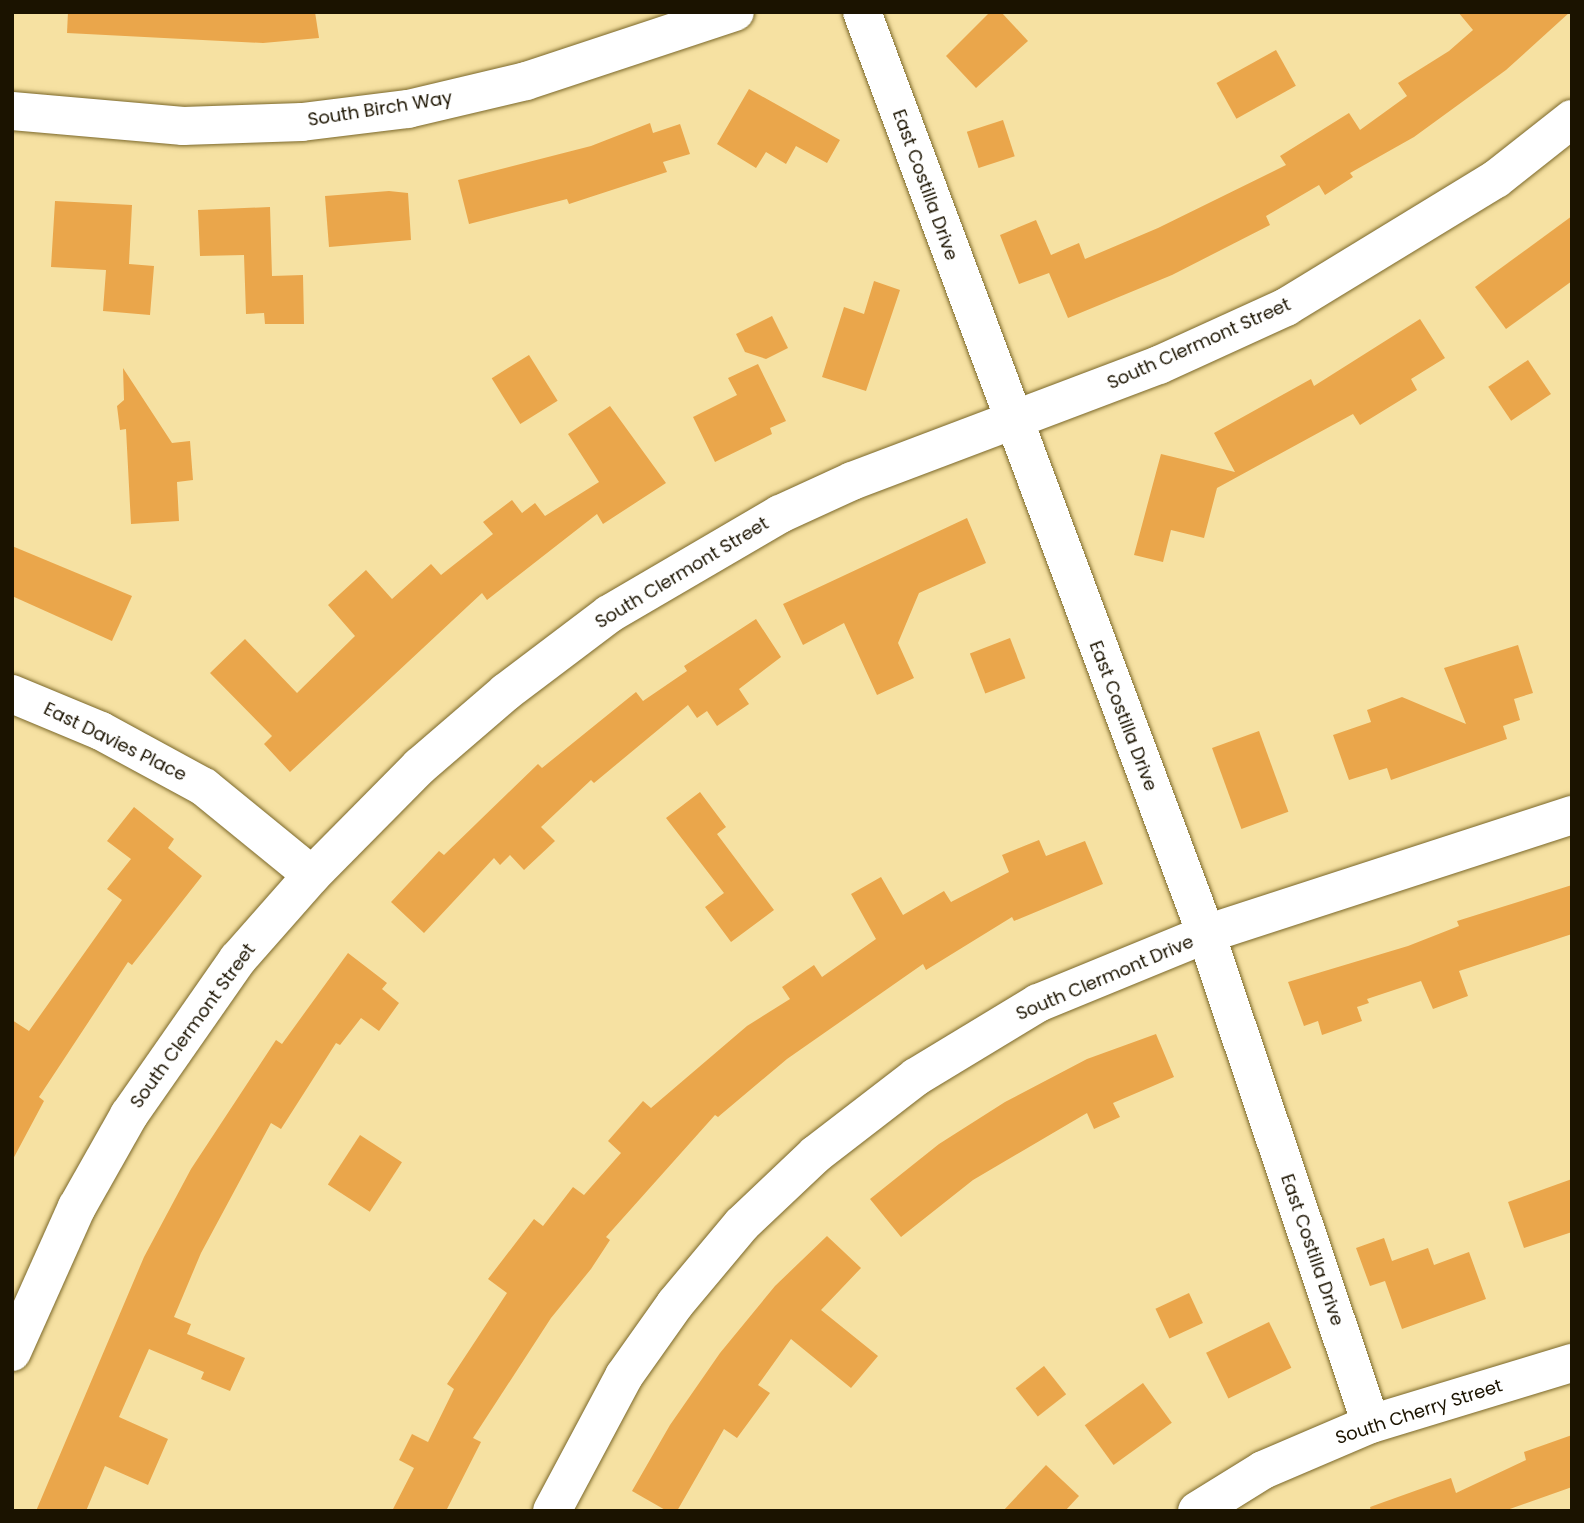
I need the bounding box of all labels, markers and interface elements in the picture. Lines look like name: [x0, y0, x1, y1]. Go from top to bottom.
street label: South Birch Way: [306, 87, 454, 131]
street label: East Costilla Drive: [888, 107, 962, 263]
street label: South Clermont Street: [1104, 294, 1294, 394]
street label: South Clermont Street: [591, 513, 773, 633]
street label: East Costilla Drive: [1084, 638, 1162, 794]
street label: East Davies Place: [40, 698, 190, 786]
street label: South Clermont Drive: [1013, 931, 1197, 1025]
street label: South Clermont Street: [126, 939, 260, 1113]
street label: East Costilla Drive: [1276, 1171, 1348, 1329]
street label: South Cherry Street: [1333, 1375, 1505, 1449]

